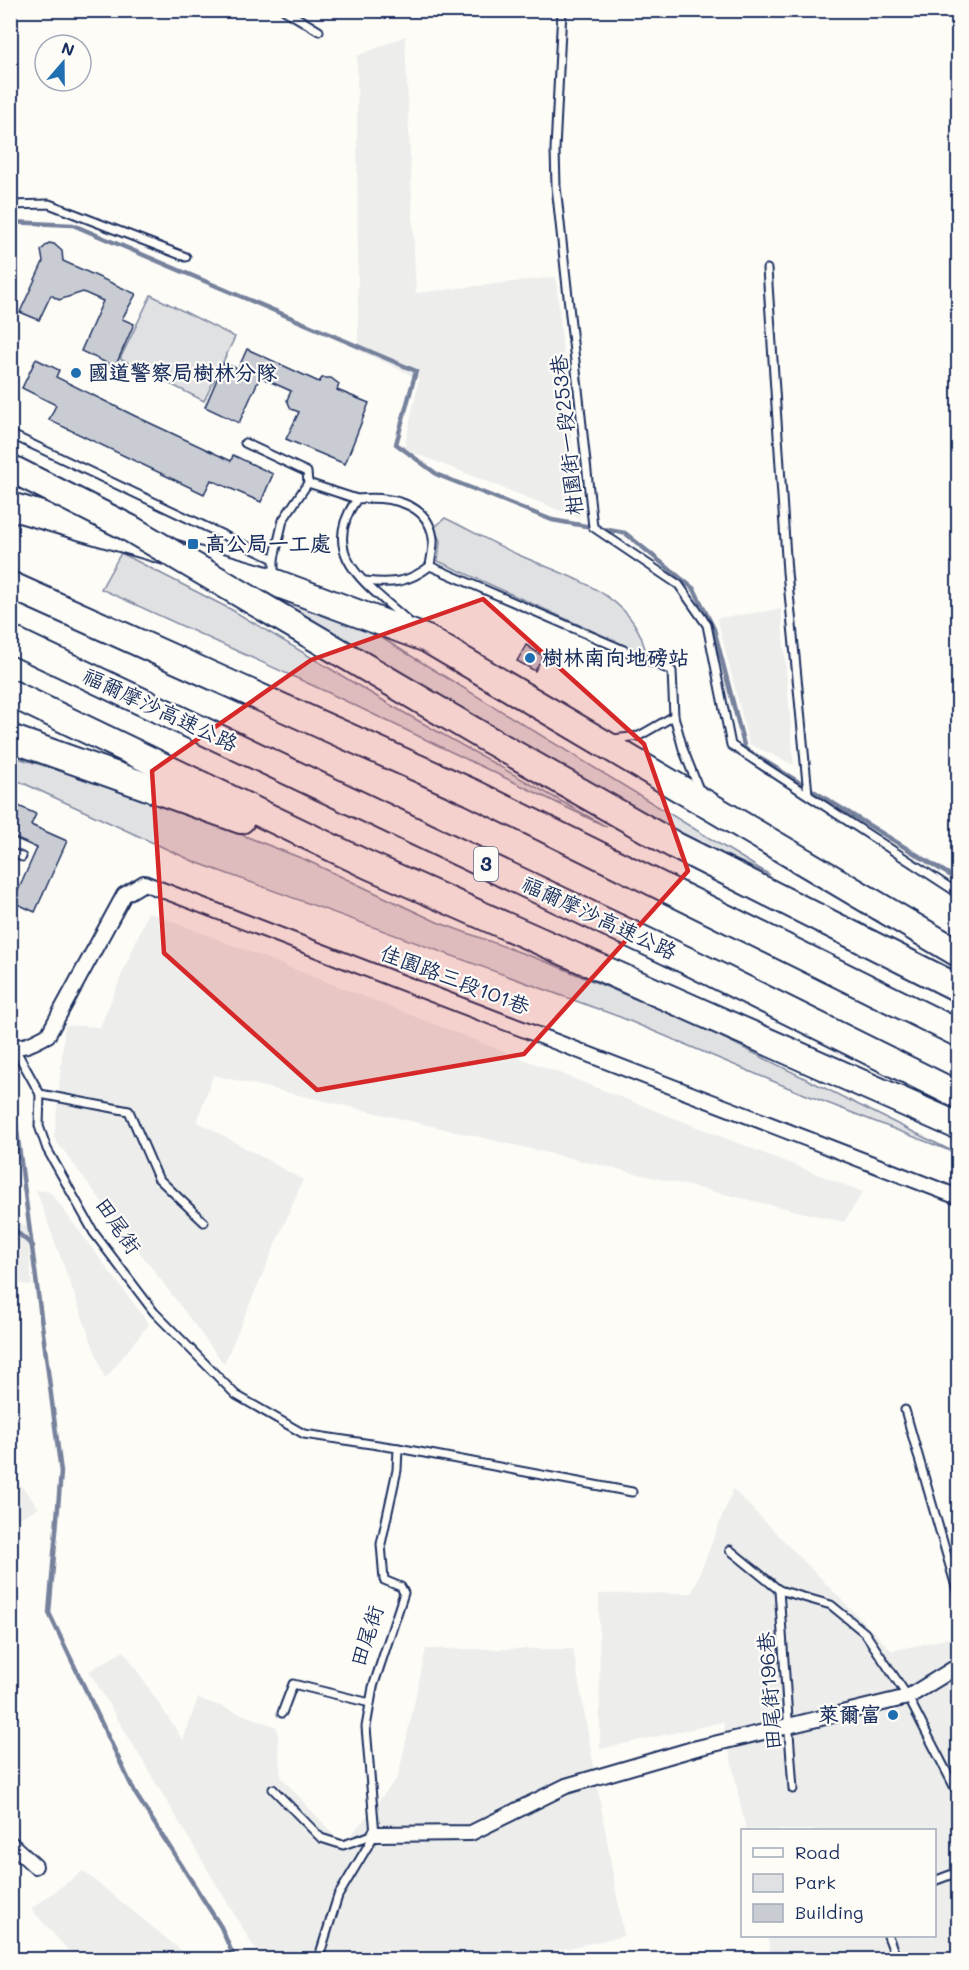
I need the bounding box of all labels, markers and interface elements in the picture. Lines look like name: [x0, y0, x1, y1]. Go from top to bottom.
north arrow: [33, 33, 93, 93]
text: N: [59, 36, 78, 60]
street label: 柑園街一段253巷: [544, 353, 587, 517]
place label: 國道警察局樹林分隊: [88, 358, 277, 385]
marker: 國道警察局樹林分隊: [69, 366, 83, 380]
place label: 高公局一工處: [205, 529, 331, 556]
marker: 高公局一工處: [186, 537, 200, 551]
place label: 樹林南向地磅站: [542, 643, 689, 670]
marker: 樹林南向地磅站: [523, 651, 537, 665]
street label: 福爾摩沙高速公路: [79, 661, 242, 756]
road number: 3: [474, 847, 498, 881]
street label: 福爾摩沙高速公路: [518, 869, 681, 964]
street label: 佳園路三段101巷: [377, 938, 534, 1019]
street label: 田尾街: [90, 1191, 148, 1259]
street label: 田尾街: [343, 1601, 388, 1670]
street label: 田尾街196巷: [751, 1631, 786, 1751]
place label: 萊爾富: [818, 1700, 881, 1727]
marker: 萊爾富: [886, 1708, 900, 1722]
legend: [741, 1829, 936, 1937]
text: Road: [795, 1840, 840, 1864]
text: Park: [795, 1870, 836, 1894]
text: Building: [795, 1900, 863, 1924]

